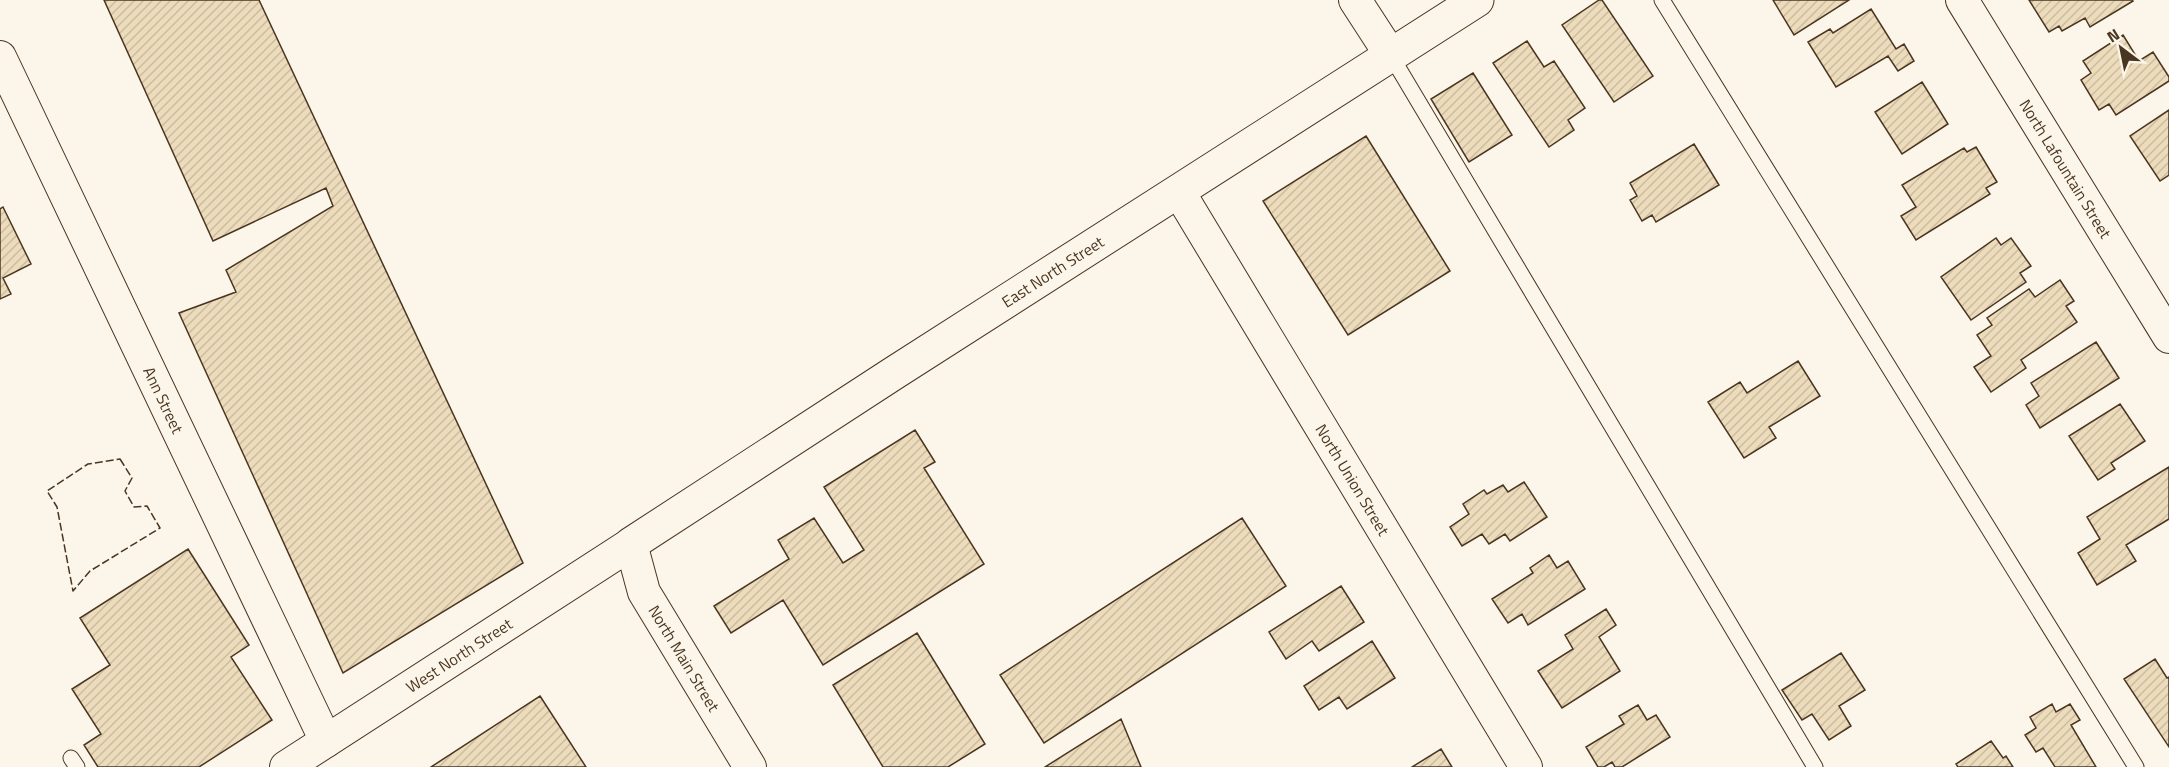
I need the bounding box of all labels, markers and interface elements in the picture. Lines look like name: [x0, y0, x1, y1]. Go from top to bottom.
north arrow: [2091, 18, 2151, 78]
text: N: [2102, 22, 2124, 48]
street label: North Lafountain Street: [2014, 94, 2118, 243]
street label: East North Street: [997, 230, 1109, 313]
street label: Ann Street: [137, 363, 190, 438]
street label: North Union Street: [1310, 419, 1396, 540]
street label: North Main Street: [643, 600, 726, 717]
street label: West North Street: [401, 612, 517, 698]

